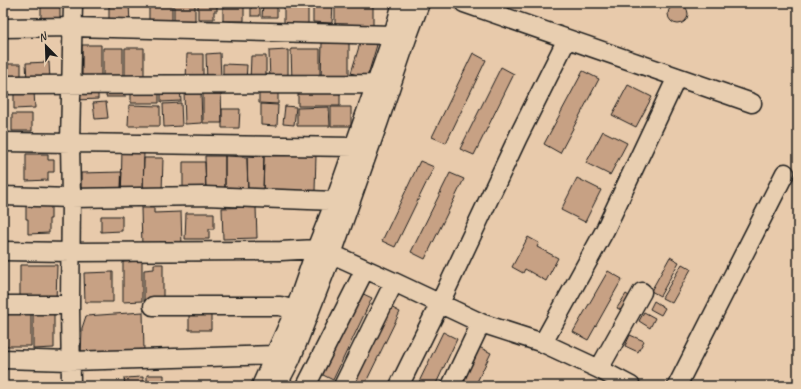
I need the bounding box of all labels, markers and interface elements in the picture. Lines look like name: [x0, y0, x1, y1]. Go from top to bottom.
north arrow: [26, 26, 66, 66]
text: N: [36, 28, 50, 45]

